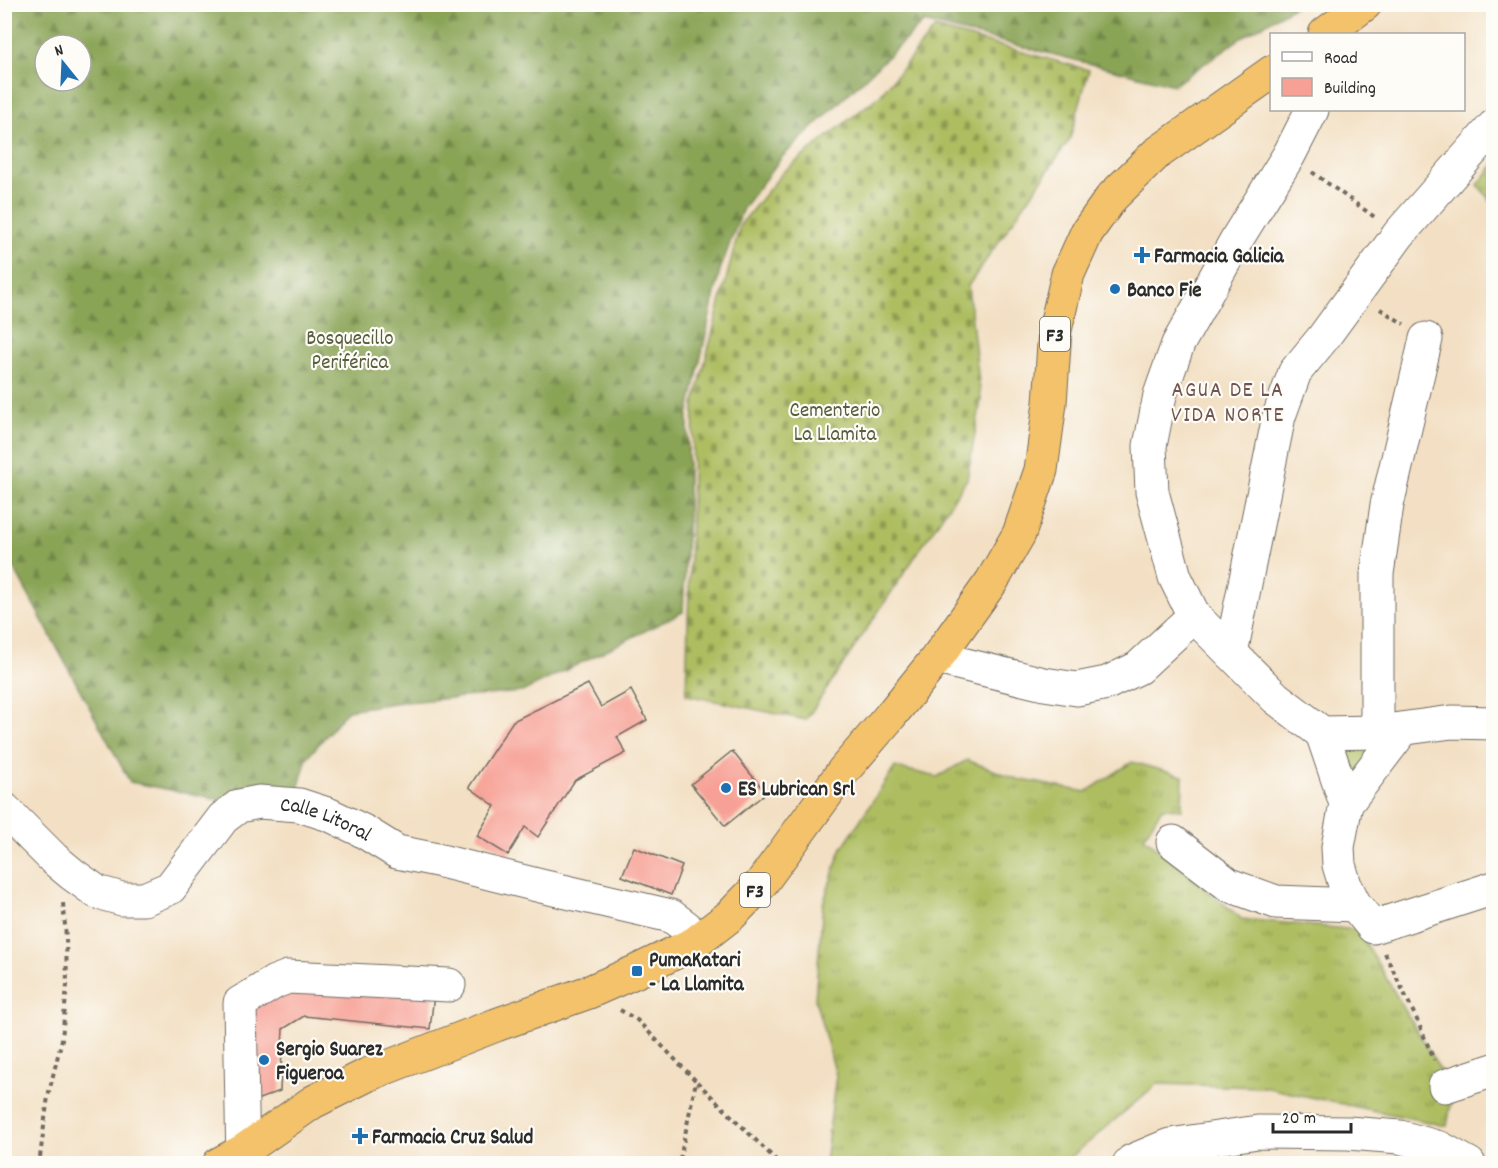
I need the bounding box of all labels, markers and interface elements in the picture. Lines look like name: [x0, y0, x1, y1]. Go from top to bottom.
north arrow: [33, 33, 93, 93]
legend: [1270, 33, 1465, 111]
text: N: [52, 39, 67, 63]
text: Road: [1324, 47, 1358, 72]
text: Building: [1324, 77, 1376, 102]
place label: Farmacia Galicia: [1154, 243, 1285, 273]
marker: Farmacia Galicia: [1135, 248, 1149, 262]
place label: Banco Fie: [1127, 277, 1202, 307]
marker: Banco Fie: [1108, 282, 1122, 296]
road number: F3: [1040, 317, 1070, 351]
park label: Bosquecillo Periférica: [306, 325, 394, 379]
district label: AGUA DE LA VIDA NORTE: [1171, 376, 1285, 432]
park label: Cementerio La Llamita: [790, 397, 880, 451]
place label: ES Lubrican Srl: [738, 776, 856, 806]
marker: ES Lubrican Srl: [719, 781, 733, 795]
street label: Calle Litoral: [279, 792, 377, 851]
road number: F3: [740, 873, 770, 907]
place label: PumaKatari - La Llamita: [649, 947, 745, 1001]
marker: PumaKatari - La Llamita: [630, 964, 644, 978]
place label: Sergio Suarez Figueroa: [276, 1036, 384, 1090]
marker: Sergio Suarez Figueroa: [257, 1053, 271, 1067]
scale bar: [1273, 1096, 1351, 1134]
text: 20 m: [1282, 1107, 1316, 1132]
place label: Farmacia Cruz Salud: [372, 1124, 533, 1154]
marker: Farmacia Cruz Salud: [353, 1129, 367, 1143]

